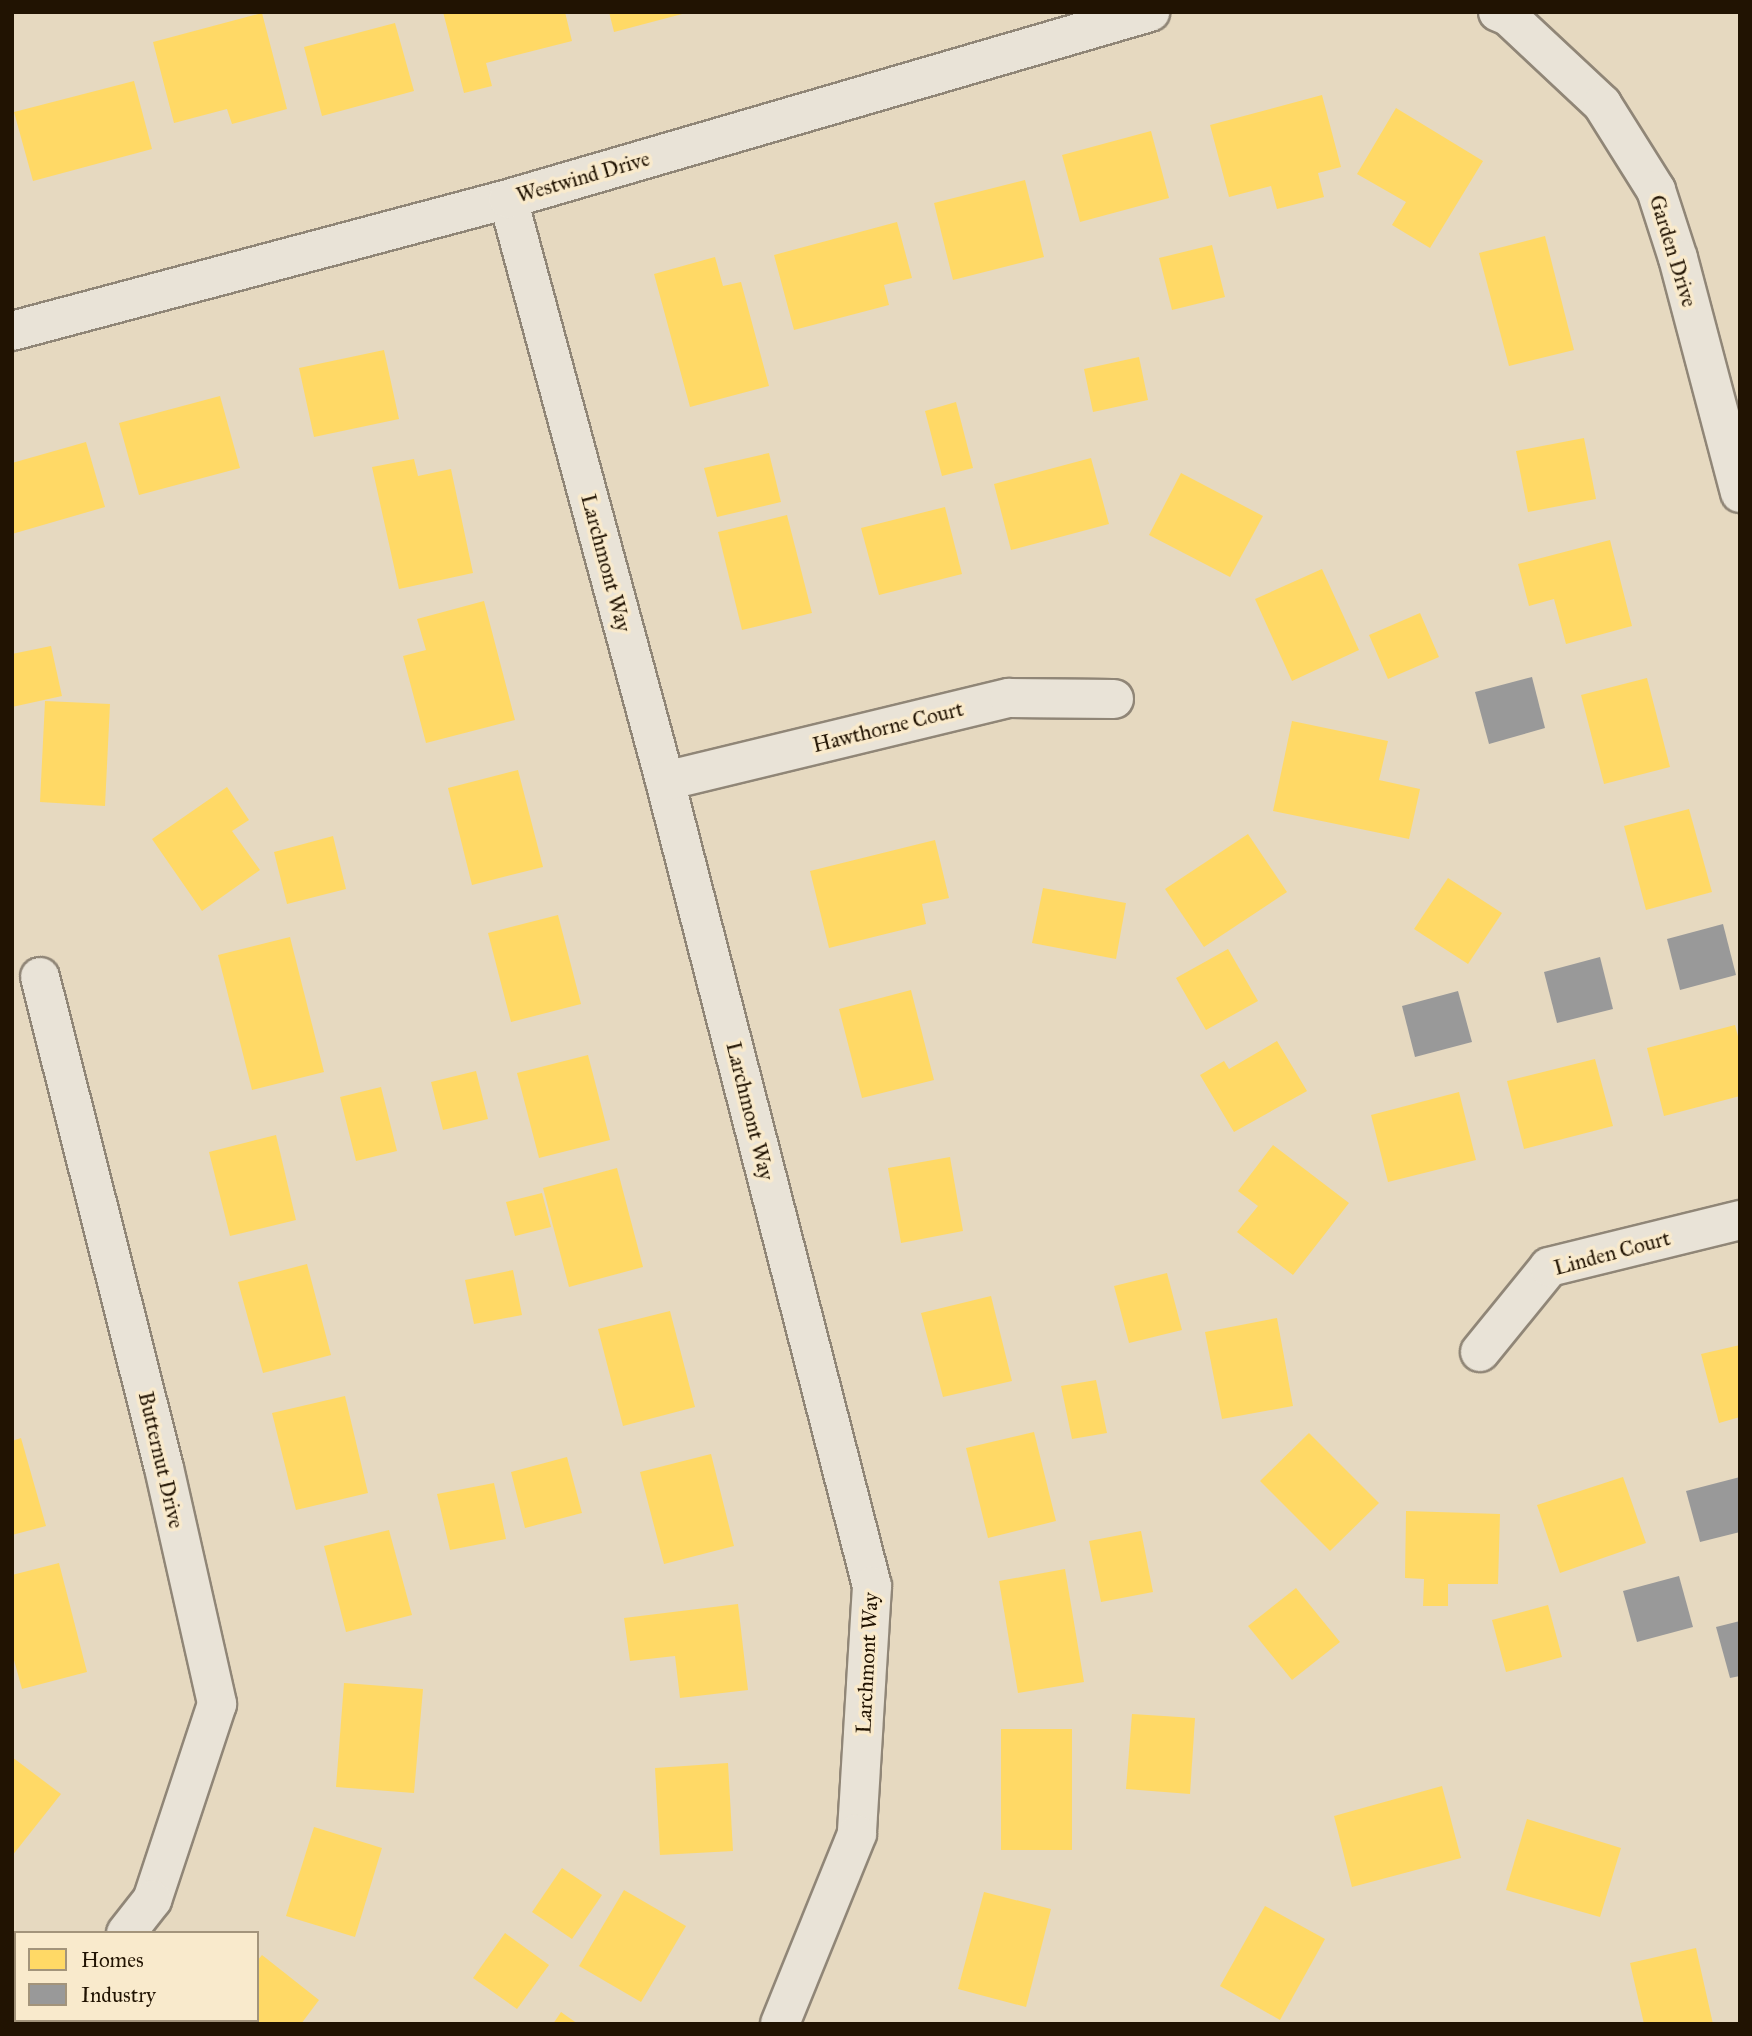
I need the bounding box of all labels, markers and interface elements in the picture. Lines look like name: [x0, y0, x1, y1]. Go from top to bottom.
street label: Westwind Drive: [513, 146, 653, 208]
street label: Garden Drive: [1644, 192, 1702, 310]
street label: Larchmont Way: [576, 491, 636, 635]
street label: Hawthorne Court: [810, 696, 966, 758]
street label: Larchmont Way: [721, 1039, 779, 1183]
street label: Linden Court: [1551, 1225, 1673, 1281]
street label: Butternut Drive: [133, 1389, 189, 1531]
street label: Larchmont Way: [851, 1592, 883, 1734]
legend: [14, 1931, 259, 2022]
text: Homes: [81, 1947, 144, 1973]
text: Industry: [81, 1982, 156, 2008]

